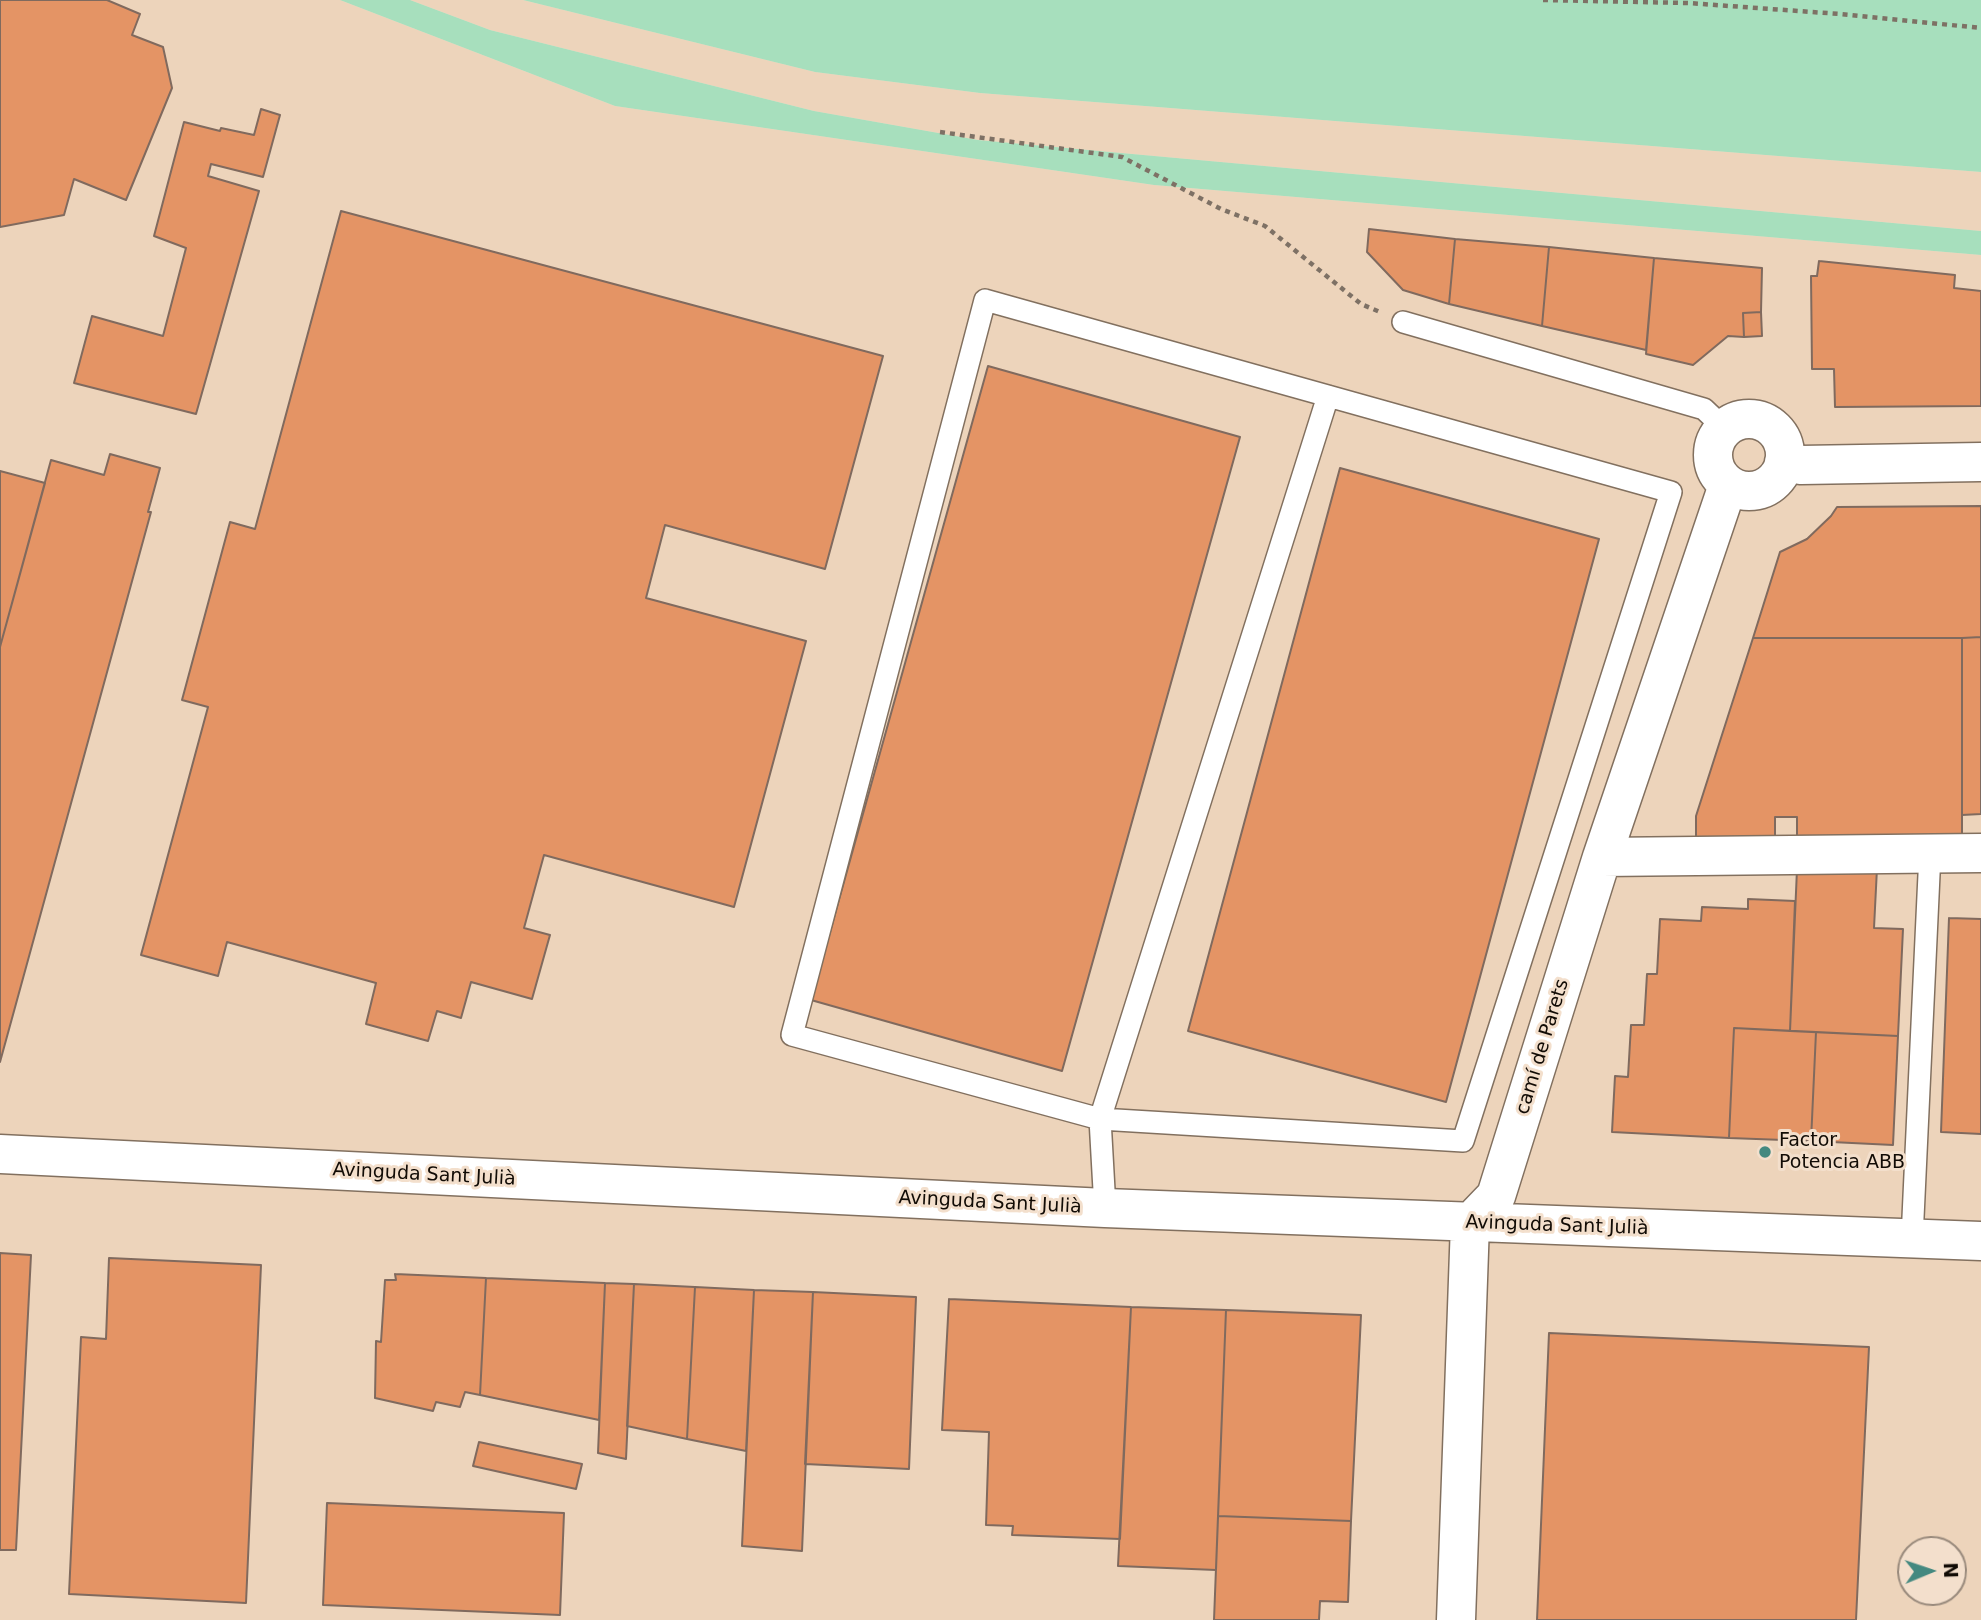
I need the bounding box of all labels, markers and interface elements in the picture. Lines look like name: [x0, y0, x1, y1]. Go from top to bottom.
street label: camí de Parets: [1512, 977, 1574, 1117]
place label: Factor Potencia ABB: [1779, 1130, 1905, 1174]
marker: Factor Potencia ABB: [1757, 1144, 1773, 1160]
street label: Avinguda Sant Julià: [332, 1159, 516, 1191]
street label: Avinguda Sant Julià: [898, 1187, 1082, 1219]
street label: Avinguda Sant Julià: [1465, 1211, 1649, 1241]
north arrow: [1897, 1536, 1967, 1606]
text: N: [1940, 1562, 1962, 1579]

